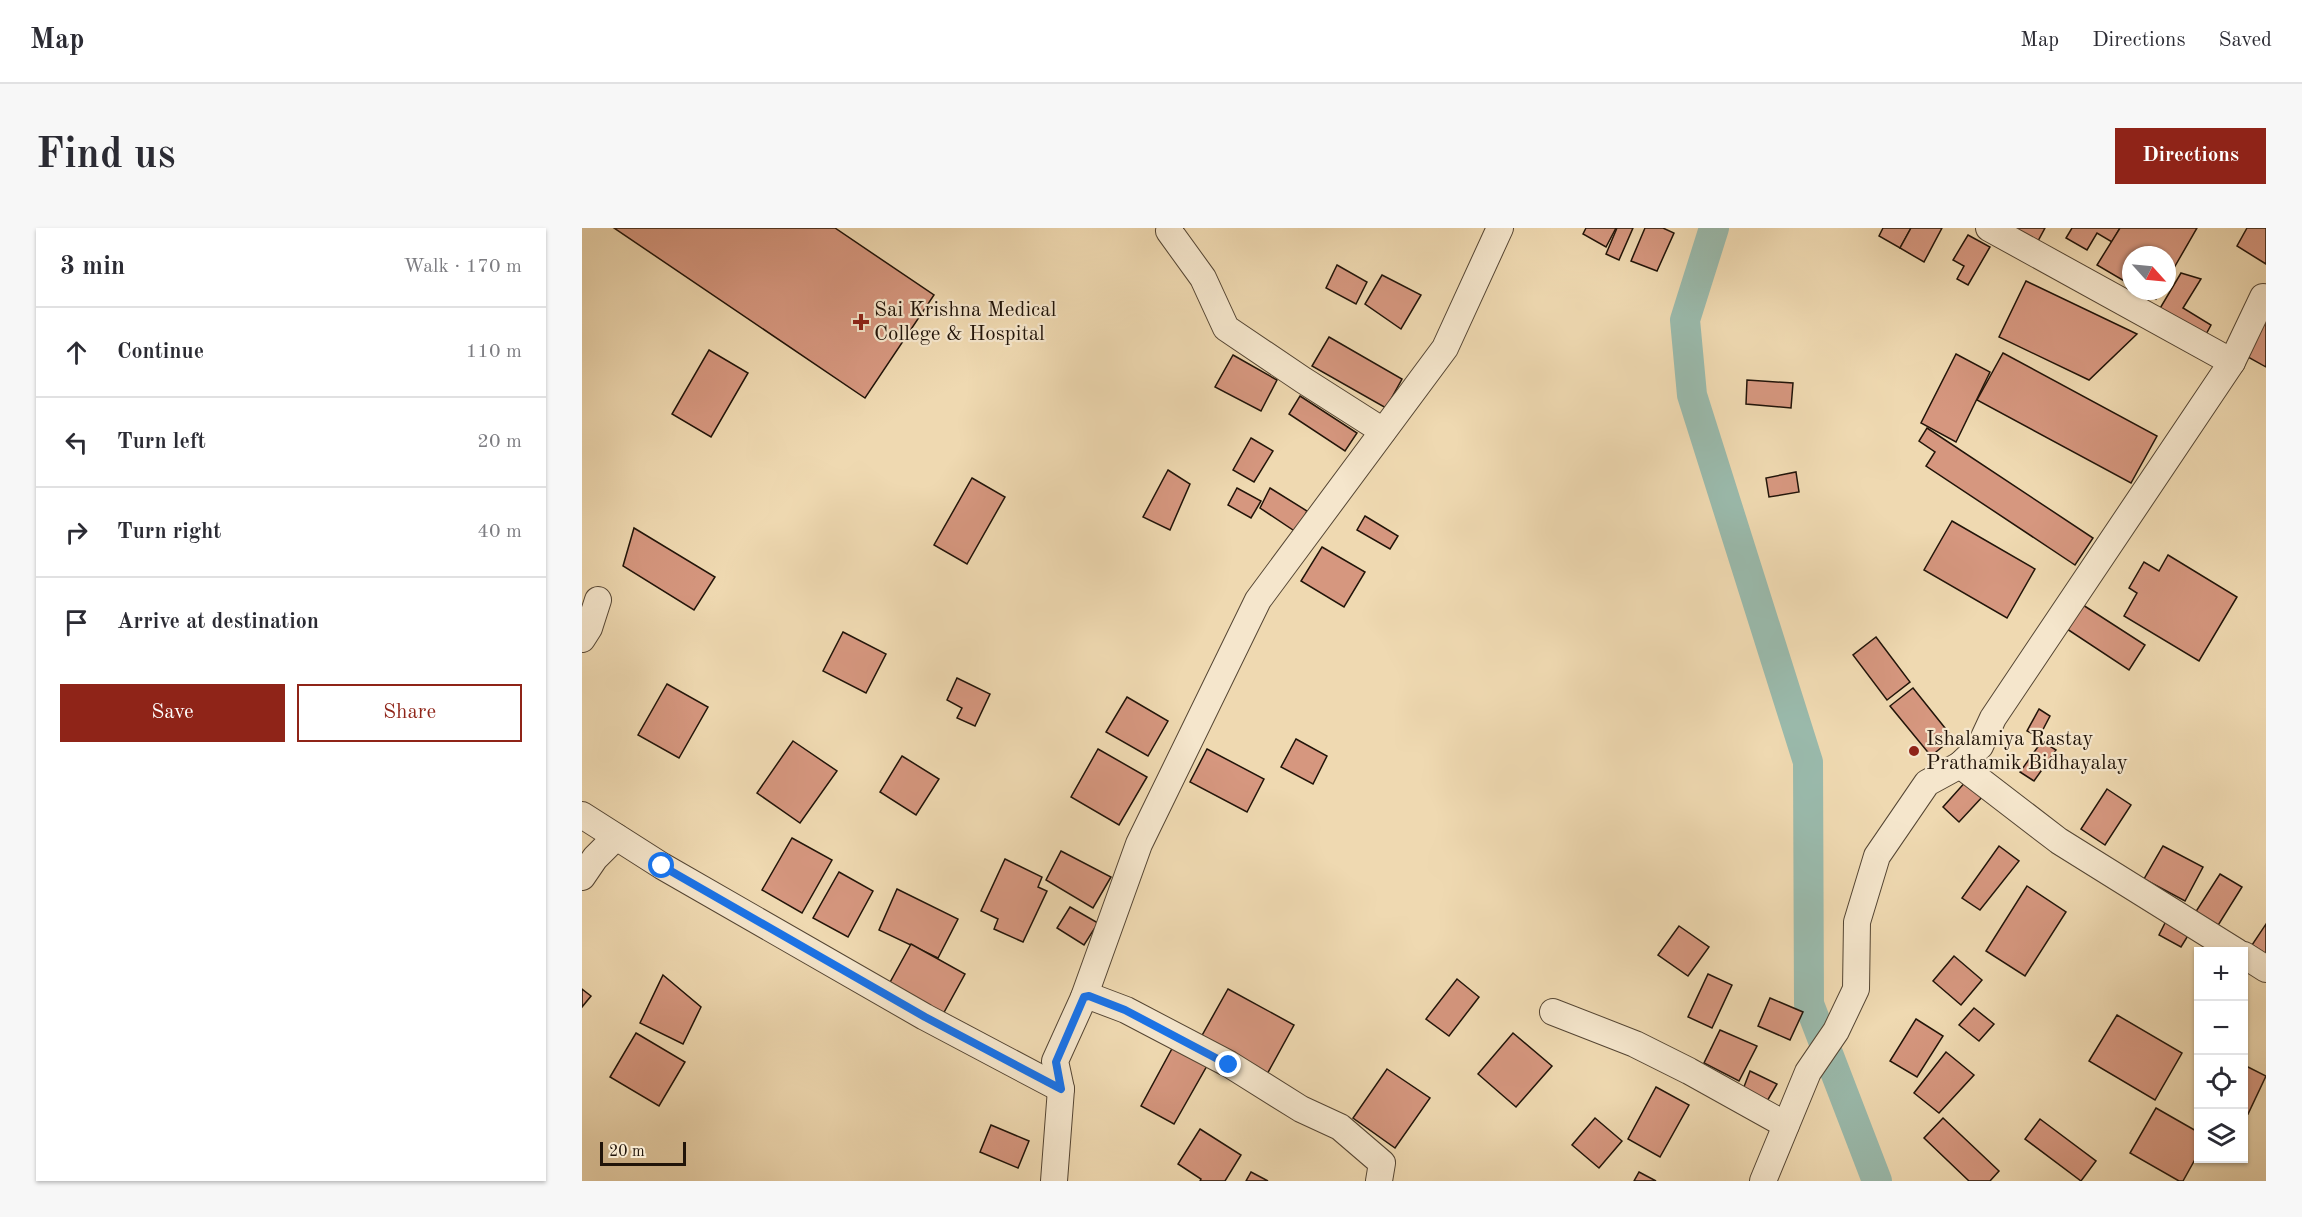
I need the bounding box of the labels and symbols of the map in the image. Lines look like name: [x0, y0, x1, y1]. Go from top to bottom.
north arrow: [2122, 246, 2176, 300]
place label: Sai Krishna Medical College & Hospital: [874, 300, 1057, 345]
marker: Sai Krishna Medical College & Hospital: [852, 313, 870, 331]
place label: Ishalamiya Rastay Prathamik Bidhayalay: [1926, 729, 2128, 774]
marker: Ishalamiya Rastay Prathamik Bidhayalay: [1907, 744, 1921, 758]
route start: [648, 852, 674, 878]
route end: [1215, 1051, 1241, 1077]
scale bar: [600, 1139, 686, 1166]

